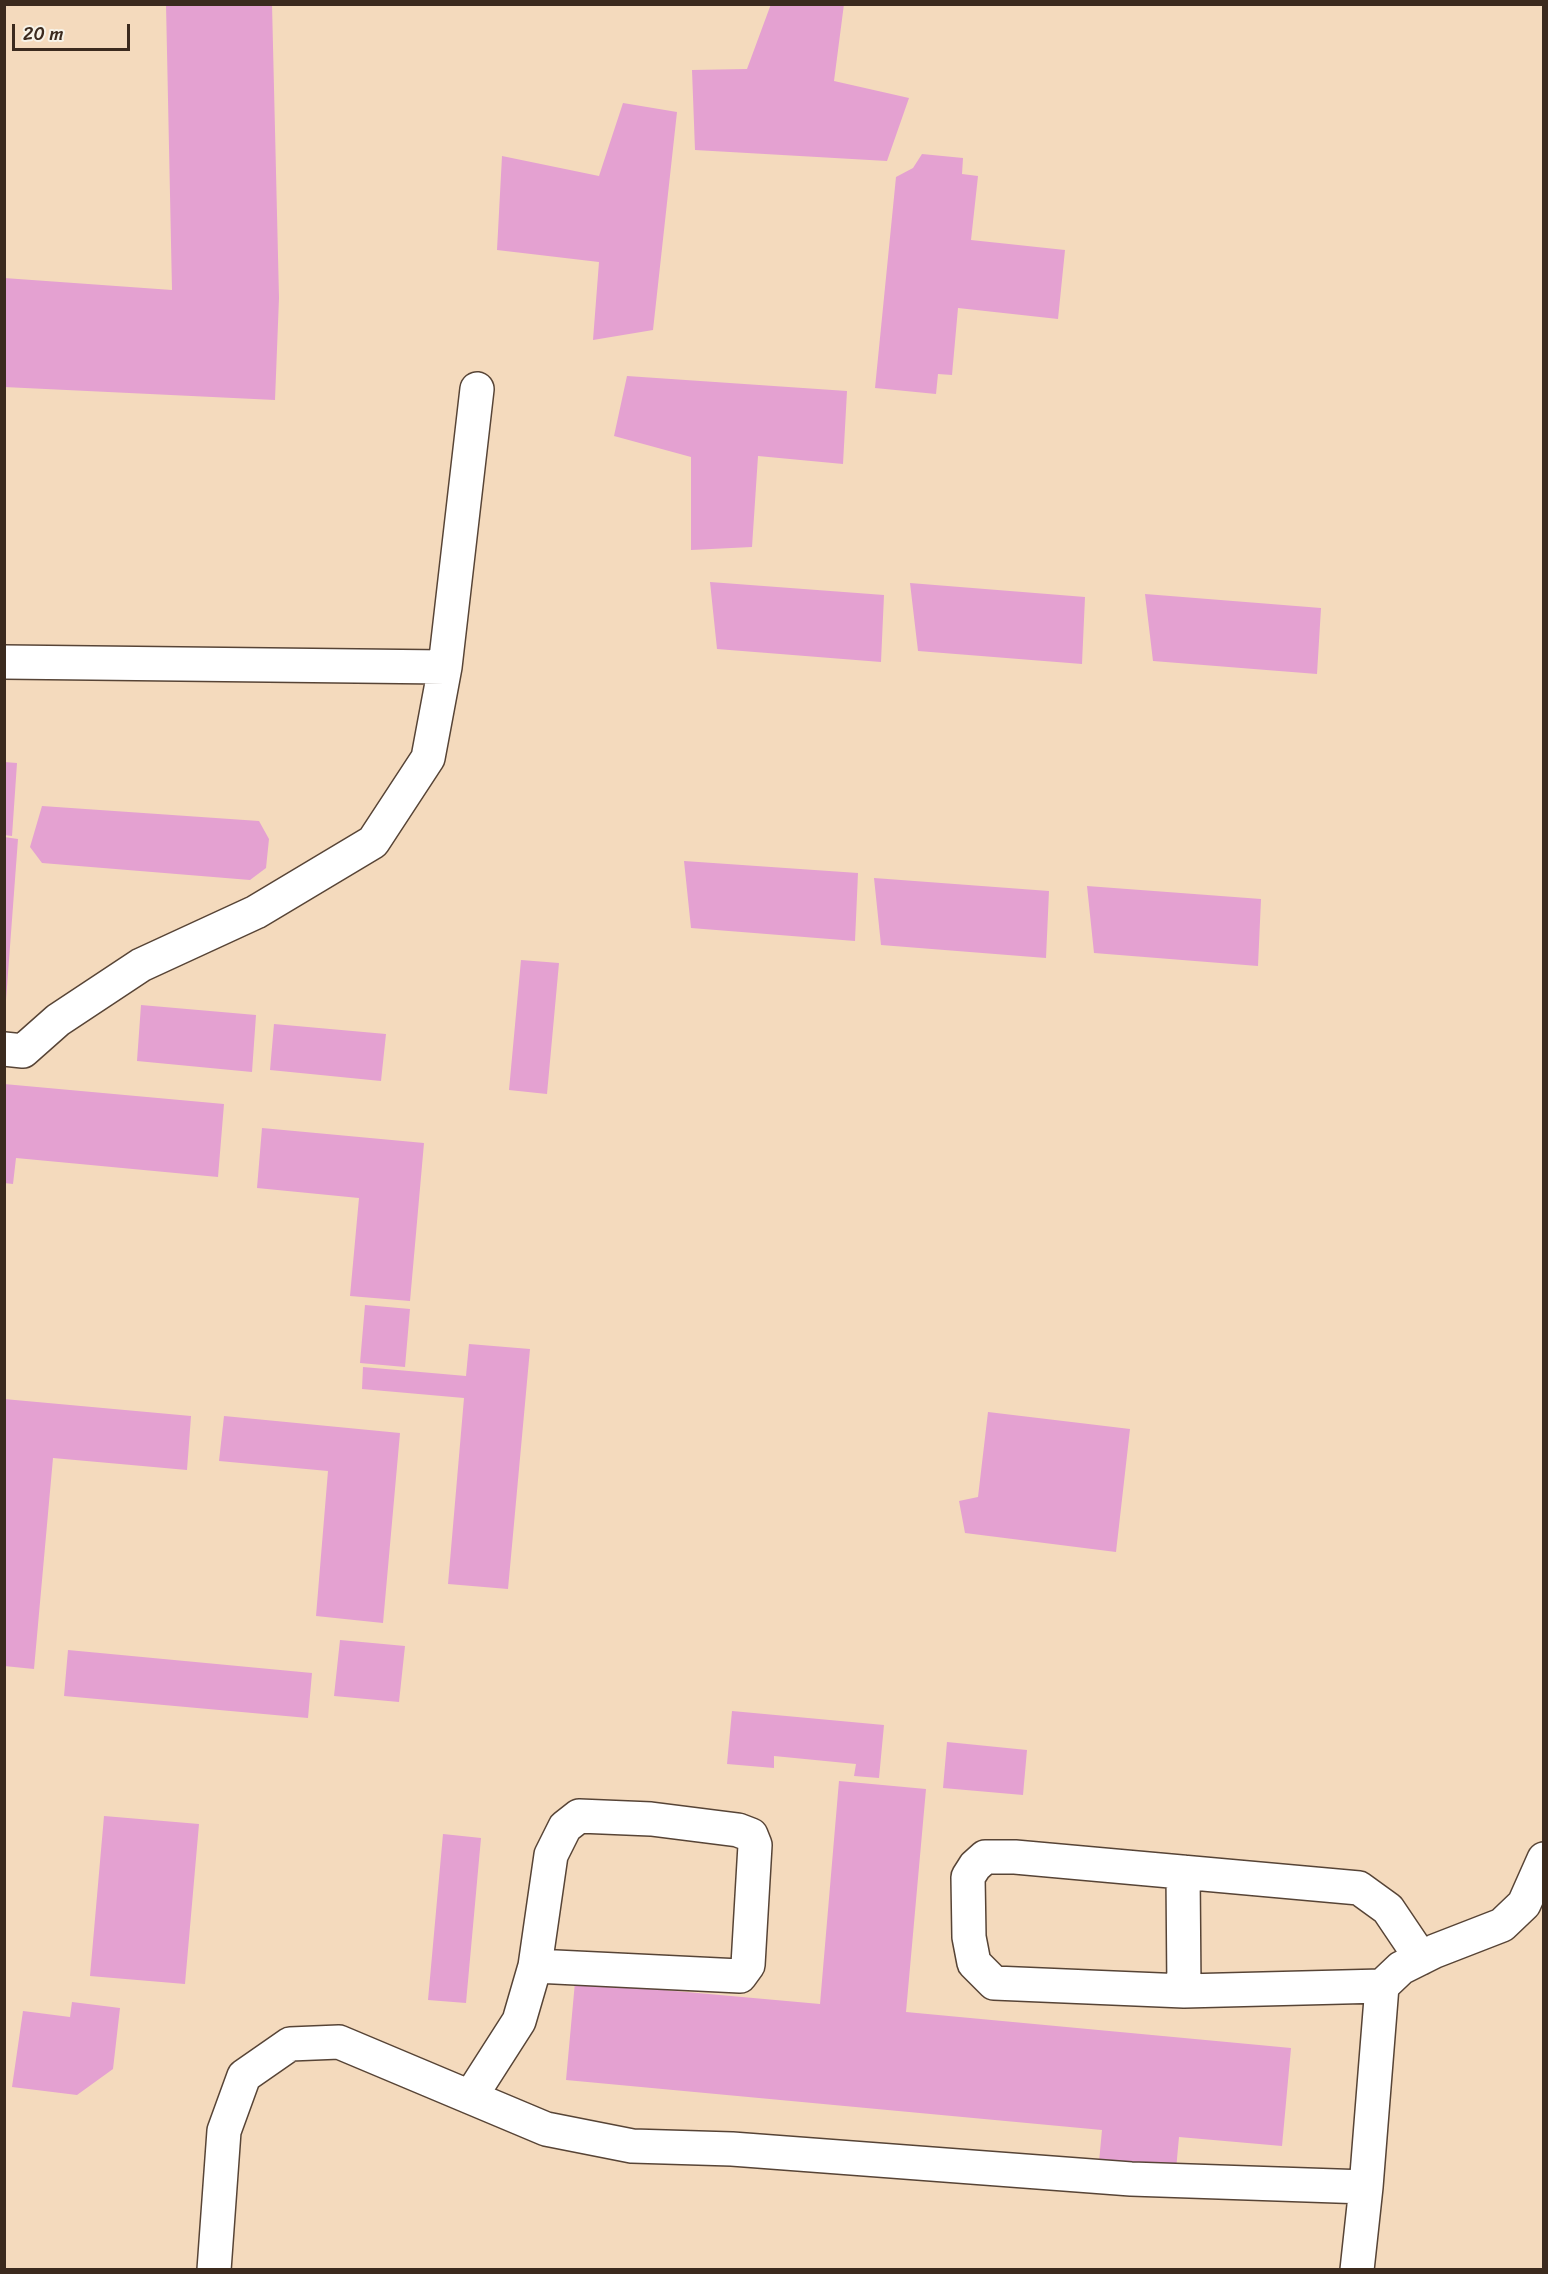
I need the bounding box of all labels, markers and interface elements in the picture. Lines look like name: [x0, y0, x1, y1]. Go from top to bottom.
scale bar: [15, 12, 134, 50]
text: 20 m: [23, 18, 63, 50]

